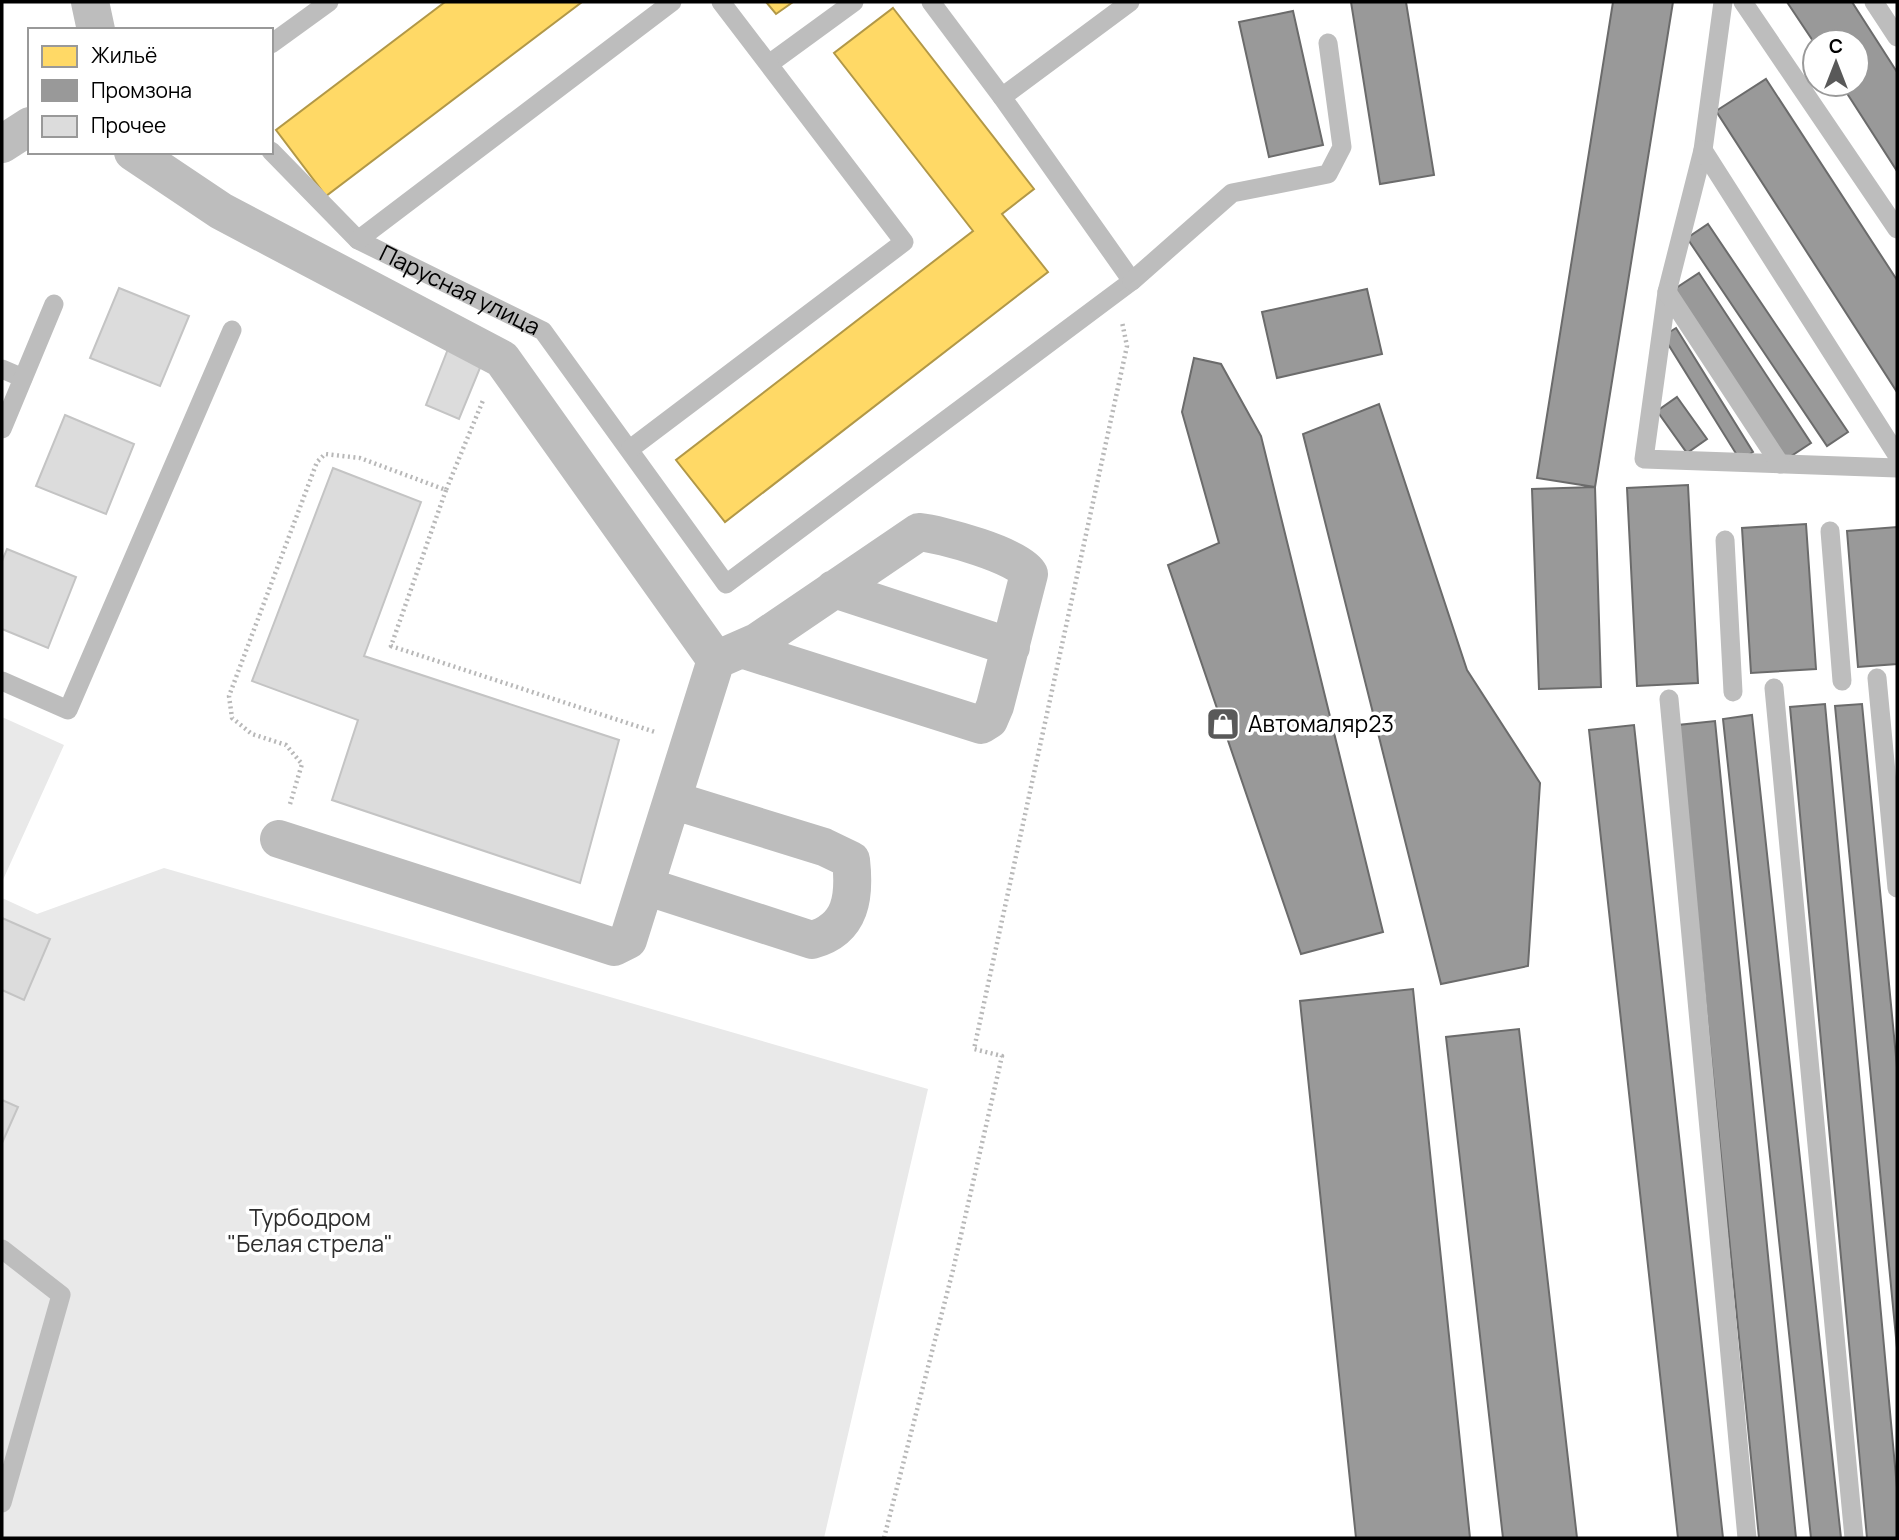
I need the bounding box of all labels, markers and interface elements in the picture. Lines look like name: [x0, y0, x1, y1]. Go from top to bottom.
legend: [28, 28, 273, 154]
north arrow: [1801, 28, 1871, 98]
text: С: [1829, 33, 1843, 59]
text: Жильё: [91, 41, 157, 69]
text: Промзона: [91, 76, 192, 104]
text: Прочее: [91, 111, 166, 139]
street label: Парусная улица: [375, 236, 546, 342]
shop icon: Автомаляр23: [1204, 705, 1242, 743]
place label: Автомаляр23: [1248, 707, 1394, 739]
park label: Турбодром "Белая стрела": [227, 1201, 393, 1259]

